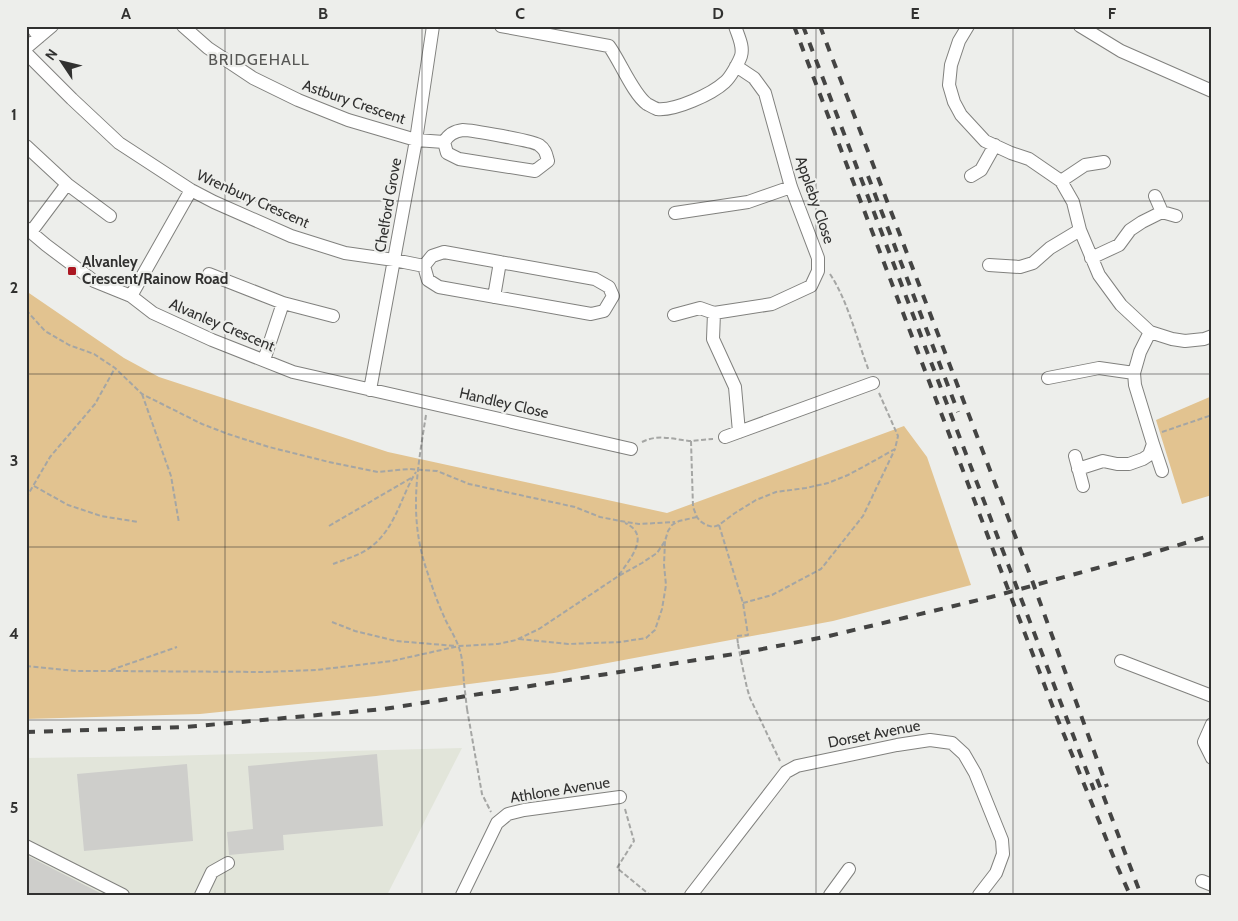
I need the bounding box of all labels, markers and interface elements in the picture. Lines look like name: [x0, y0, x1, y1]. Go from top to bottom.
text: A: [121, 4, 131, 23]
text: B: [318, 4, 328, 23]
text: C: [515, 4, 525, 23]
text: D: [712, 4, 724, 23]
text: E: [910, 4, 920, 23]
text: F: [1108, 4, 1117, 23]
north arrow: [38, 38, 88, 88]
text: N: [41, 45, 62, 64]
district label: BRIDGEHALL: [208, 50, 310, 69]
street label: Astbury Crescent: [300, 76, 408, 128]
text: 1: [11, 105, 17, 124]
street label: Appleby Close: [792, 154, 838, 246]
street label: Chelford Grove: [371, 156, 405, 254]
street label: Wrenbury Crescent: [194, 166, 312, 232]
place label: Alvanley Crescent/Rainow Road: [82, 253, 228, 288]
marker: Alvanley Crescent/Rainow Road: [66, 265, 78, 277]
text: 2: [10, 278, 18, 297]
street label: Alvanley Crescent: [167, 295, 277, 355]
street label: Handley Close: [458, 384, 551, 422]
text: 3: [10, 451, 18, 470]
text: 4: [9, 624, 19, 643]
street label: Dorset Avenue: [826, 716, 922, 752]
street label: Athlone Avenue: [509, 773, 611, 807]
text: 5: [10, 798, 18, 817]

